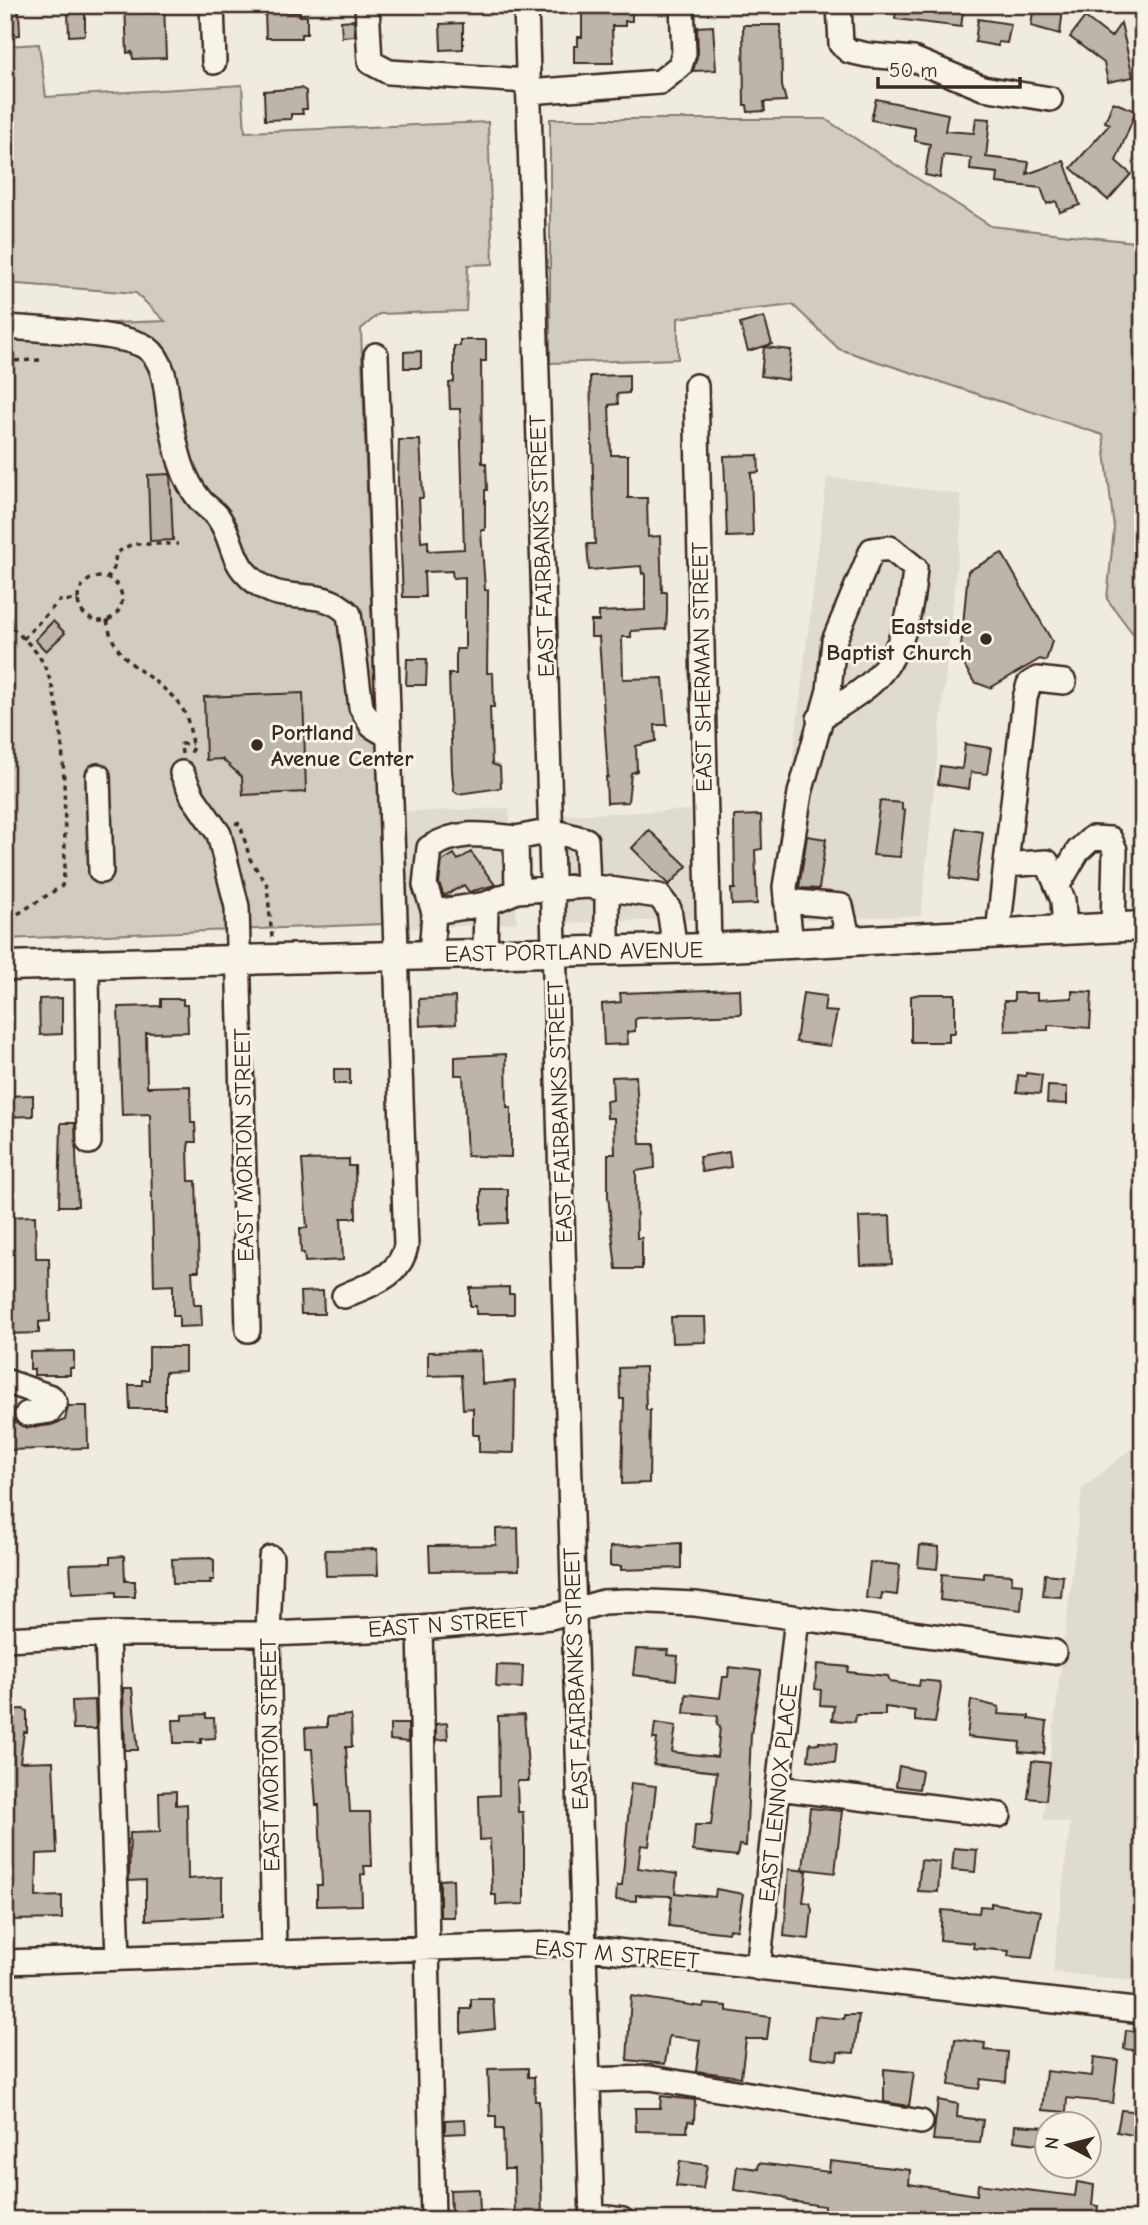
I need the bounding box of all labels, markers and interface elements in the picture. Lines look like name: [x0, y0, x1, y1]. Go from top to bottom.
scale bar: [878, 46, 1020, 90]
text: 50 m: [889, 58, 938, 82]
street label: EAST FAIRBANKS STREET: [524, 414, 560, 678]
street label: EAST SHERMAN STREET: [686, 542, 718, 792]
place label: Eastside Baptist Church: [826, 613, 972, 666]
marker: Eastside Baptist Church: [978, 631, 994, 647]
place label: Portland Avenue Center: [271, 719, 414, 772]
marker: Portland Avenue Center: [249, 737, 265, 753]
street label: EAST PORTLAND AVENUE: [444, 936, 704, 968]
street label: EAST FAIRBANKS STREET: [542, 980, 578, 1244]
street label: EAST MORTON STREET: [228, 1028, 260, 1262]
street label: EAST FAIRBANKS STREET: [558, 1547, 594, 1811]
street label: EAST N STREET: [367, 1605, 529, 1643]
street label: EAST MORTON STREET: [254, 1638, 286, 1872]
street label: EAST LENNOX PLACE: [753, 1682, 803, 1903]
street label: EAST M STREET: [534, 1933, 700, 1975]
north arrow: [1032, 2110, 1102, 2180]
text: N: [1040, 2136, 1064, 2151]

